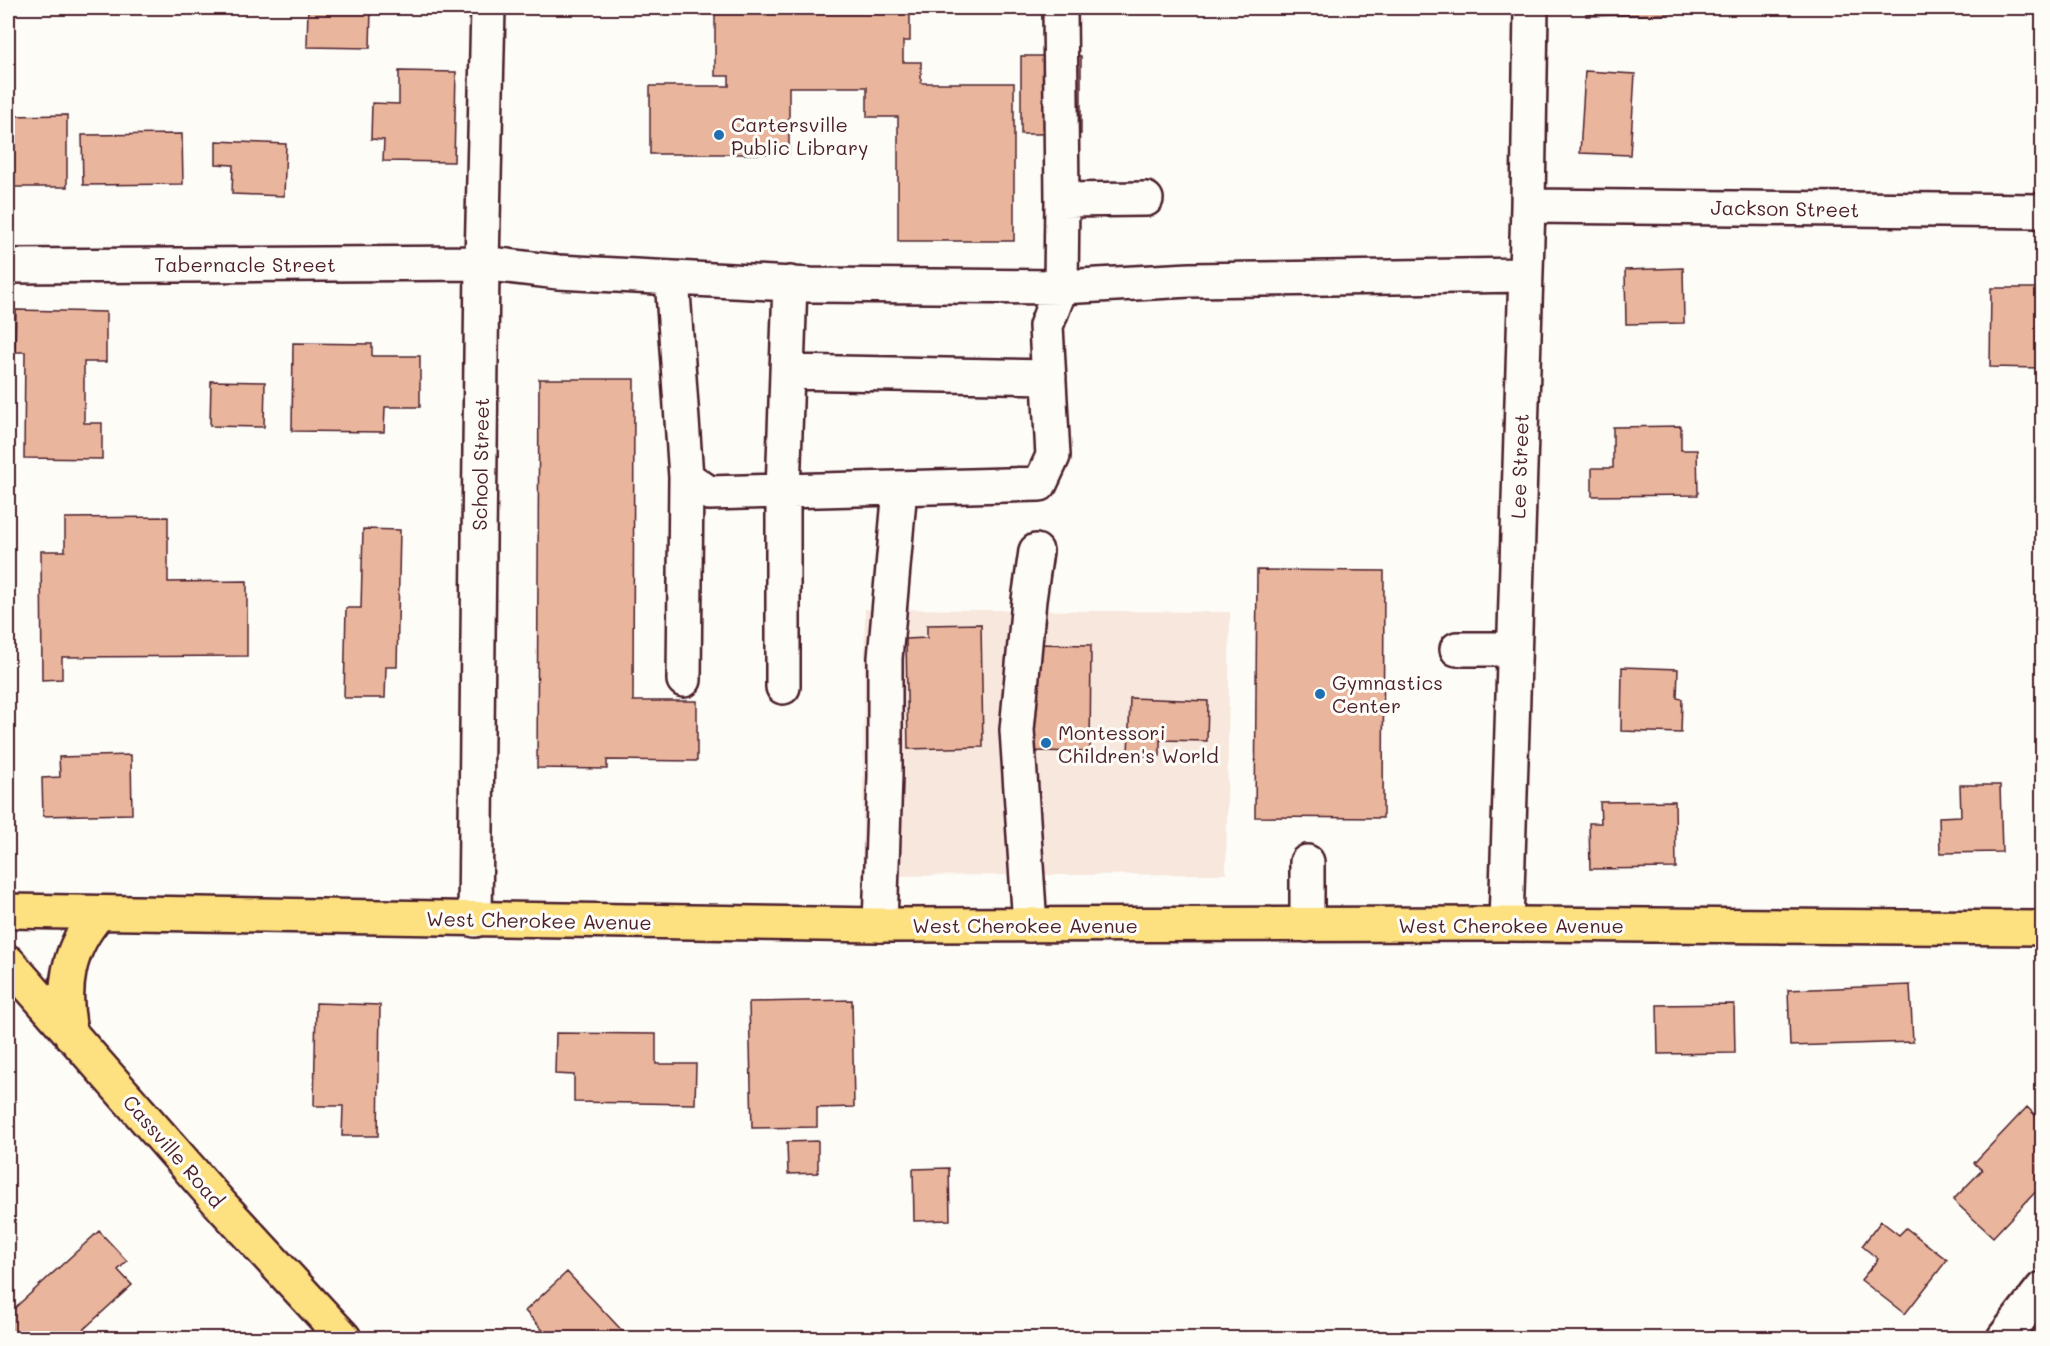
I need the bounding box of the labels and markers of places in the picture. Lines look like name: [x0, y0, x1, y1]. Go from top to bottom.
place label: Cartersville Public Library: [731, 111, 869, 160]
marker: Cartersville Public Library: [712, 128, 726, 142]
place label: Gymnastics Center: [1332, 669, 1443, 718]
marker: Gymnastics Center: [1313, 687, 1327, 701]
place label: Montessori Children's World: [1058, 719, 1219, 768]
marker: Montessori Children's World: [1039, 736, 1053, 750]

